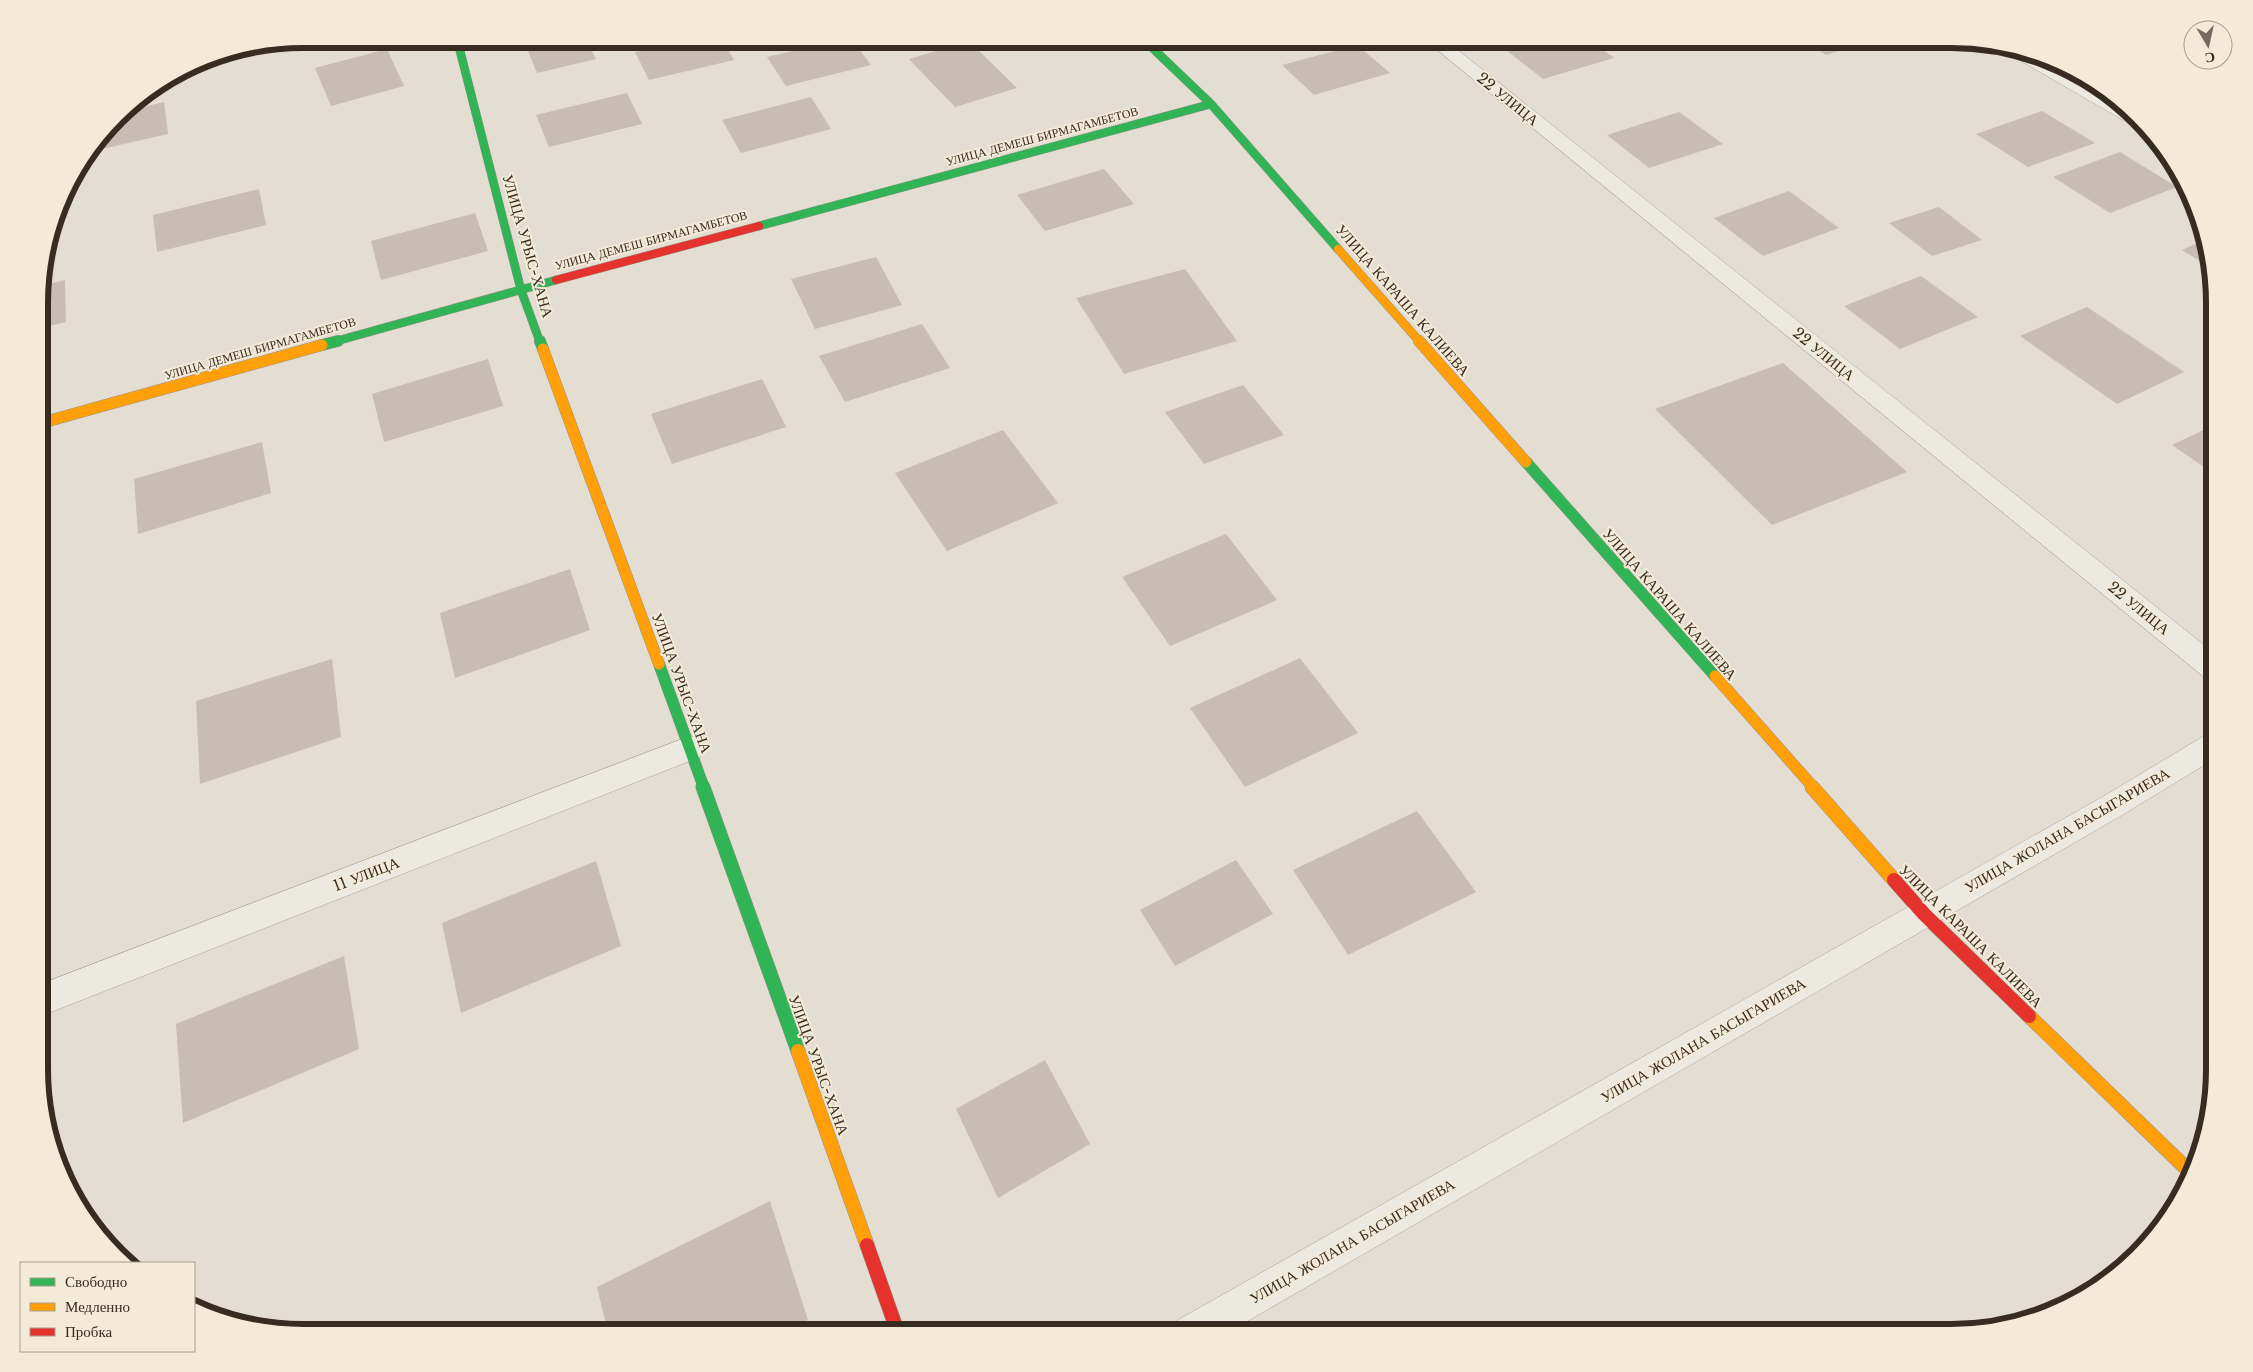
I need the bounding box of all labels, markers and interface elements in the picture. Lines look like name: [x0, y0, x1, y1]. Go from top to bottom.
north arrow: [2183, 20, 2233, 70]
text: С: [2204, 48, 2216, 68]
street label: 22 УЛИЦА: [1473, 68, 1543, 130]
street label: УЛИЦА ДЕМЕШ БИРМАГАМБЕТОВ: [944, 103, 1140, 169]
street label: УЛИЦА УРЫС-ХАНА: [498, 172, 558, 320]
street label: УЛИЦА ДЕМЕШ БИРМАГАМБЕТОВ: [553, 207, 749, 273]
street label: УЛИЦА КАРАША КАЛИЕВА: [1332, 220, 1474, 380]
street label: УЛИЦА ДЕМЕШ БИРМАГАМБЕТОВ: [163, 313, 357, 383]
street label: 22 УЛИЦА: [1789, 323, 1859, 385]
street label: УЛИЦА КАРАША КАЛИЕВА: [1599, 524, 1741, 684]
street label: 22 УЛИЦА: [2104, 577, 2174, 639]
street label: УЛИЦА УРЫС-ХАНА: [648, 610, 716, 756]
street label: УЛИЦА ЖОЛАНА БАСЫГАРИЕВА: [1961, 763, 2173, 897]
street label: 11 УЛИЦА: [330, 853, 402, 895]
street label: УЛИЦА КАРАША КАЛИЕВА: [1895, 860, 2047, 1012]
street label: УЛИЦА ЖОЛАНА БАСЫГАРИЕВА: [1597, 973, 1809, 1107]
street label: УЛИЦА УРЫС-ХАНА: [785, 992, 853, 1138]
street label: УЛИЦА ЖОЛАНА БАСЫГАРИЕВА: [1246, 1174, 1458, 1308]
legend: [20, 1262, 195, 1352]
text: Свободно: [65, 1272, 127, 1291]
text: Медленно: [65, 1297, 130, 1316]
text: Пробка: [65, 1322, 113, 1341]

